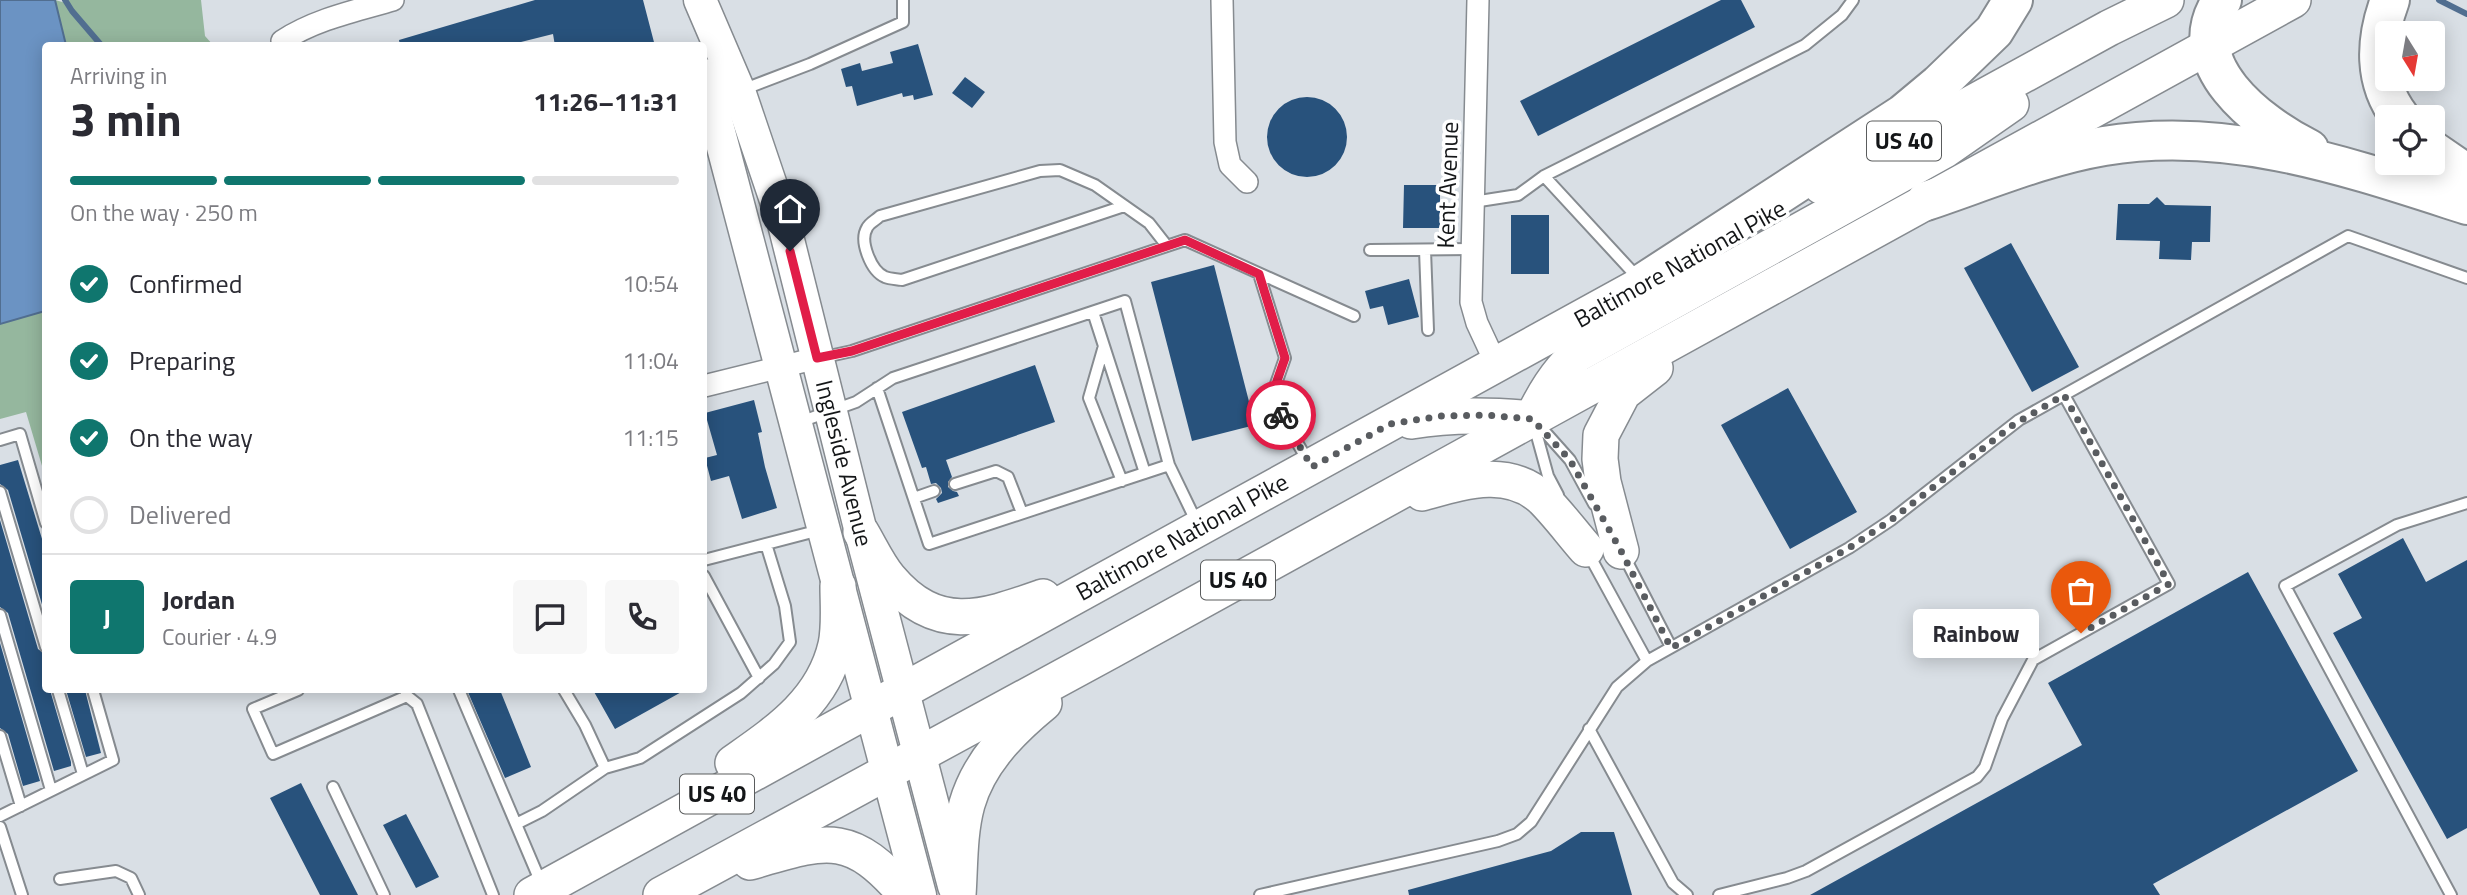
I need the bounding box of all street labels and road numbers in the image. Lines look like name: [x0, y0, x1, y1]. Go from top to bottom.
street label: Kent Avenue: [1427, 121, 1467, 249]
road number: US 40: [1867, 122, 1941, 160]
street label: Baltimore National Pike: [1567, 190, 1792, 336]
street label: Ingleside Avenue: [807, 376, 883, 550]
street label: Baltimore National Pike: [1069, 463, 1294, 609]
road number: US 40: [1201, 560, 1275, 600]
road number: US 40: [680, 774, 754, 814]

